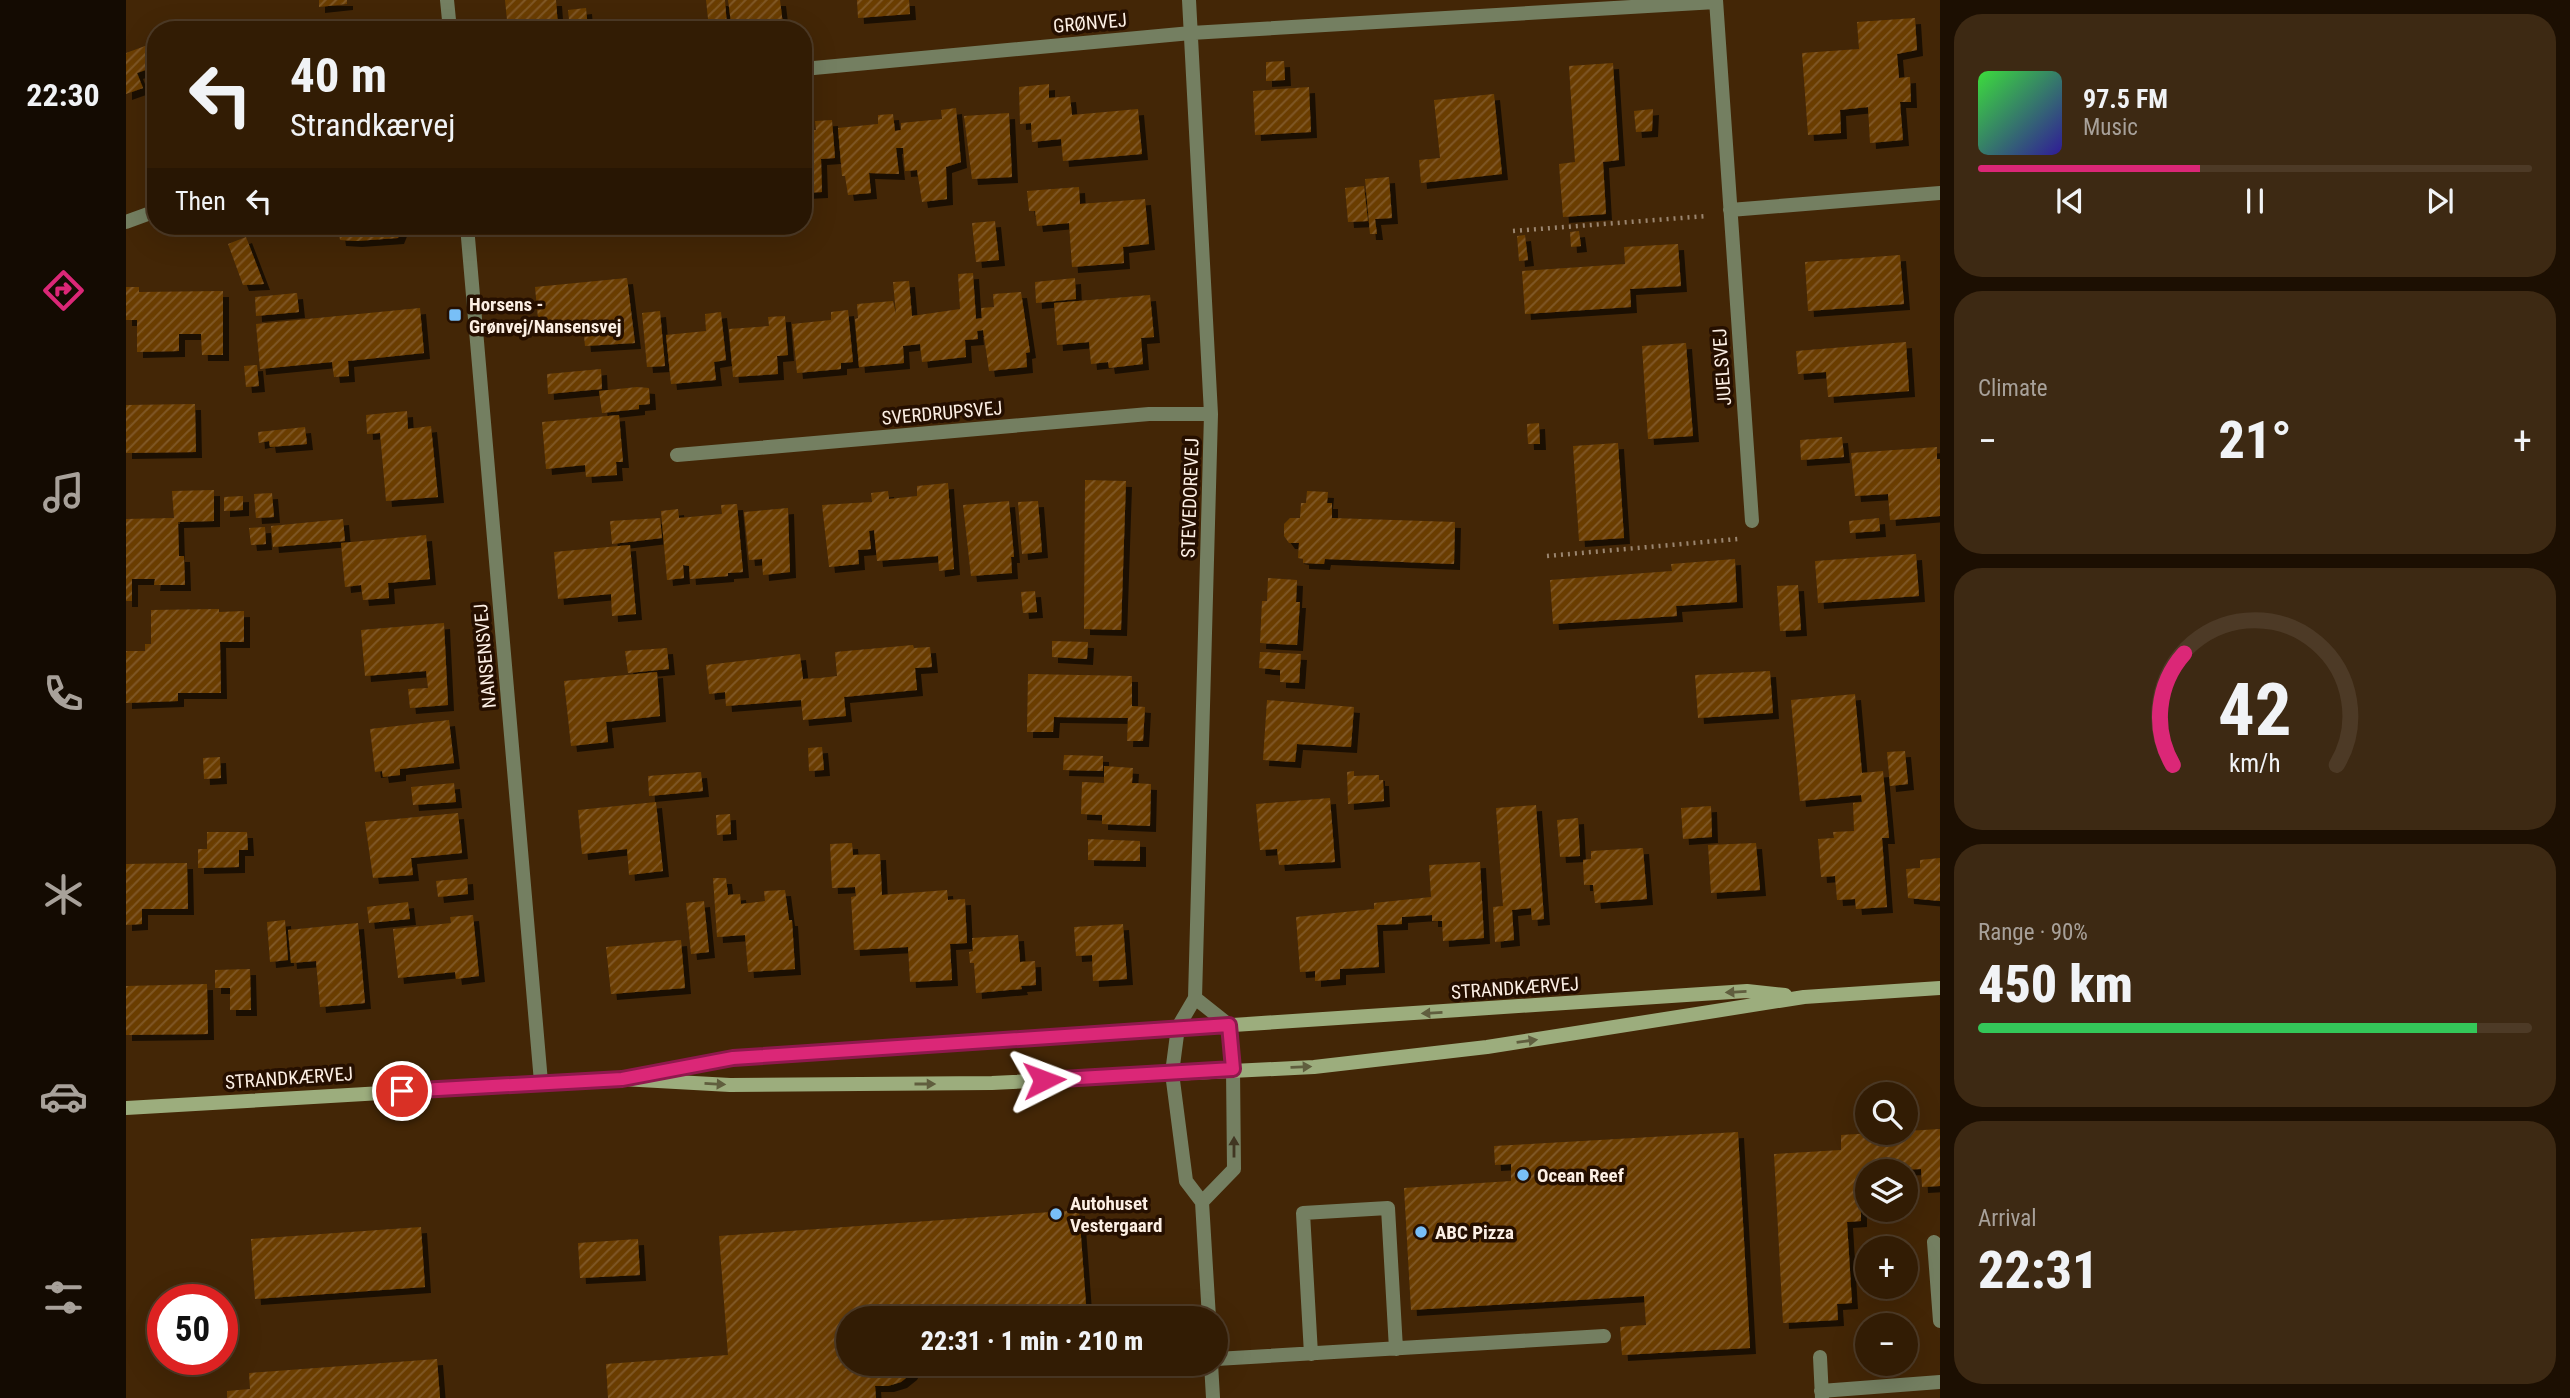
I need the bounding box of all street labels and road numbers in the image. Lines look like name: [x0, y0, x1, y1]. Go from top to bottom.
street label: GRØNVEJ: [1052, 8, 1128, 38]
street label: JUELSVEJ: [1708, 328, 1736, 406]
street label: SVERDRUPSVEJ: [881, 396, 1003, 430]
street label: STEVEDOREVEJ: [1176, 437, 1204, 559]
street label: NANSENSVEJ: [469, 603, 501, 709]
street label: STRANDKÆRVEJ: [1450, 972, 1580, 1004]
street label: STRANDKÆRVEJ: [224, 1062, 354, 1094]

